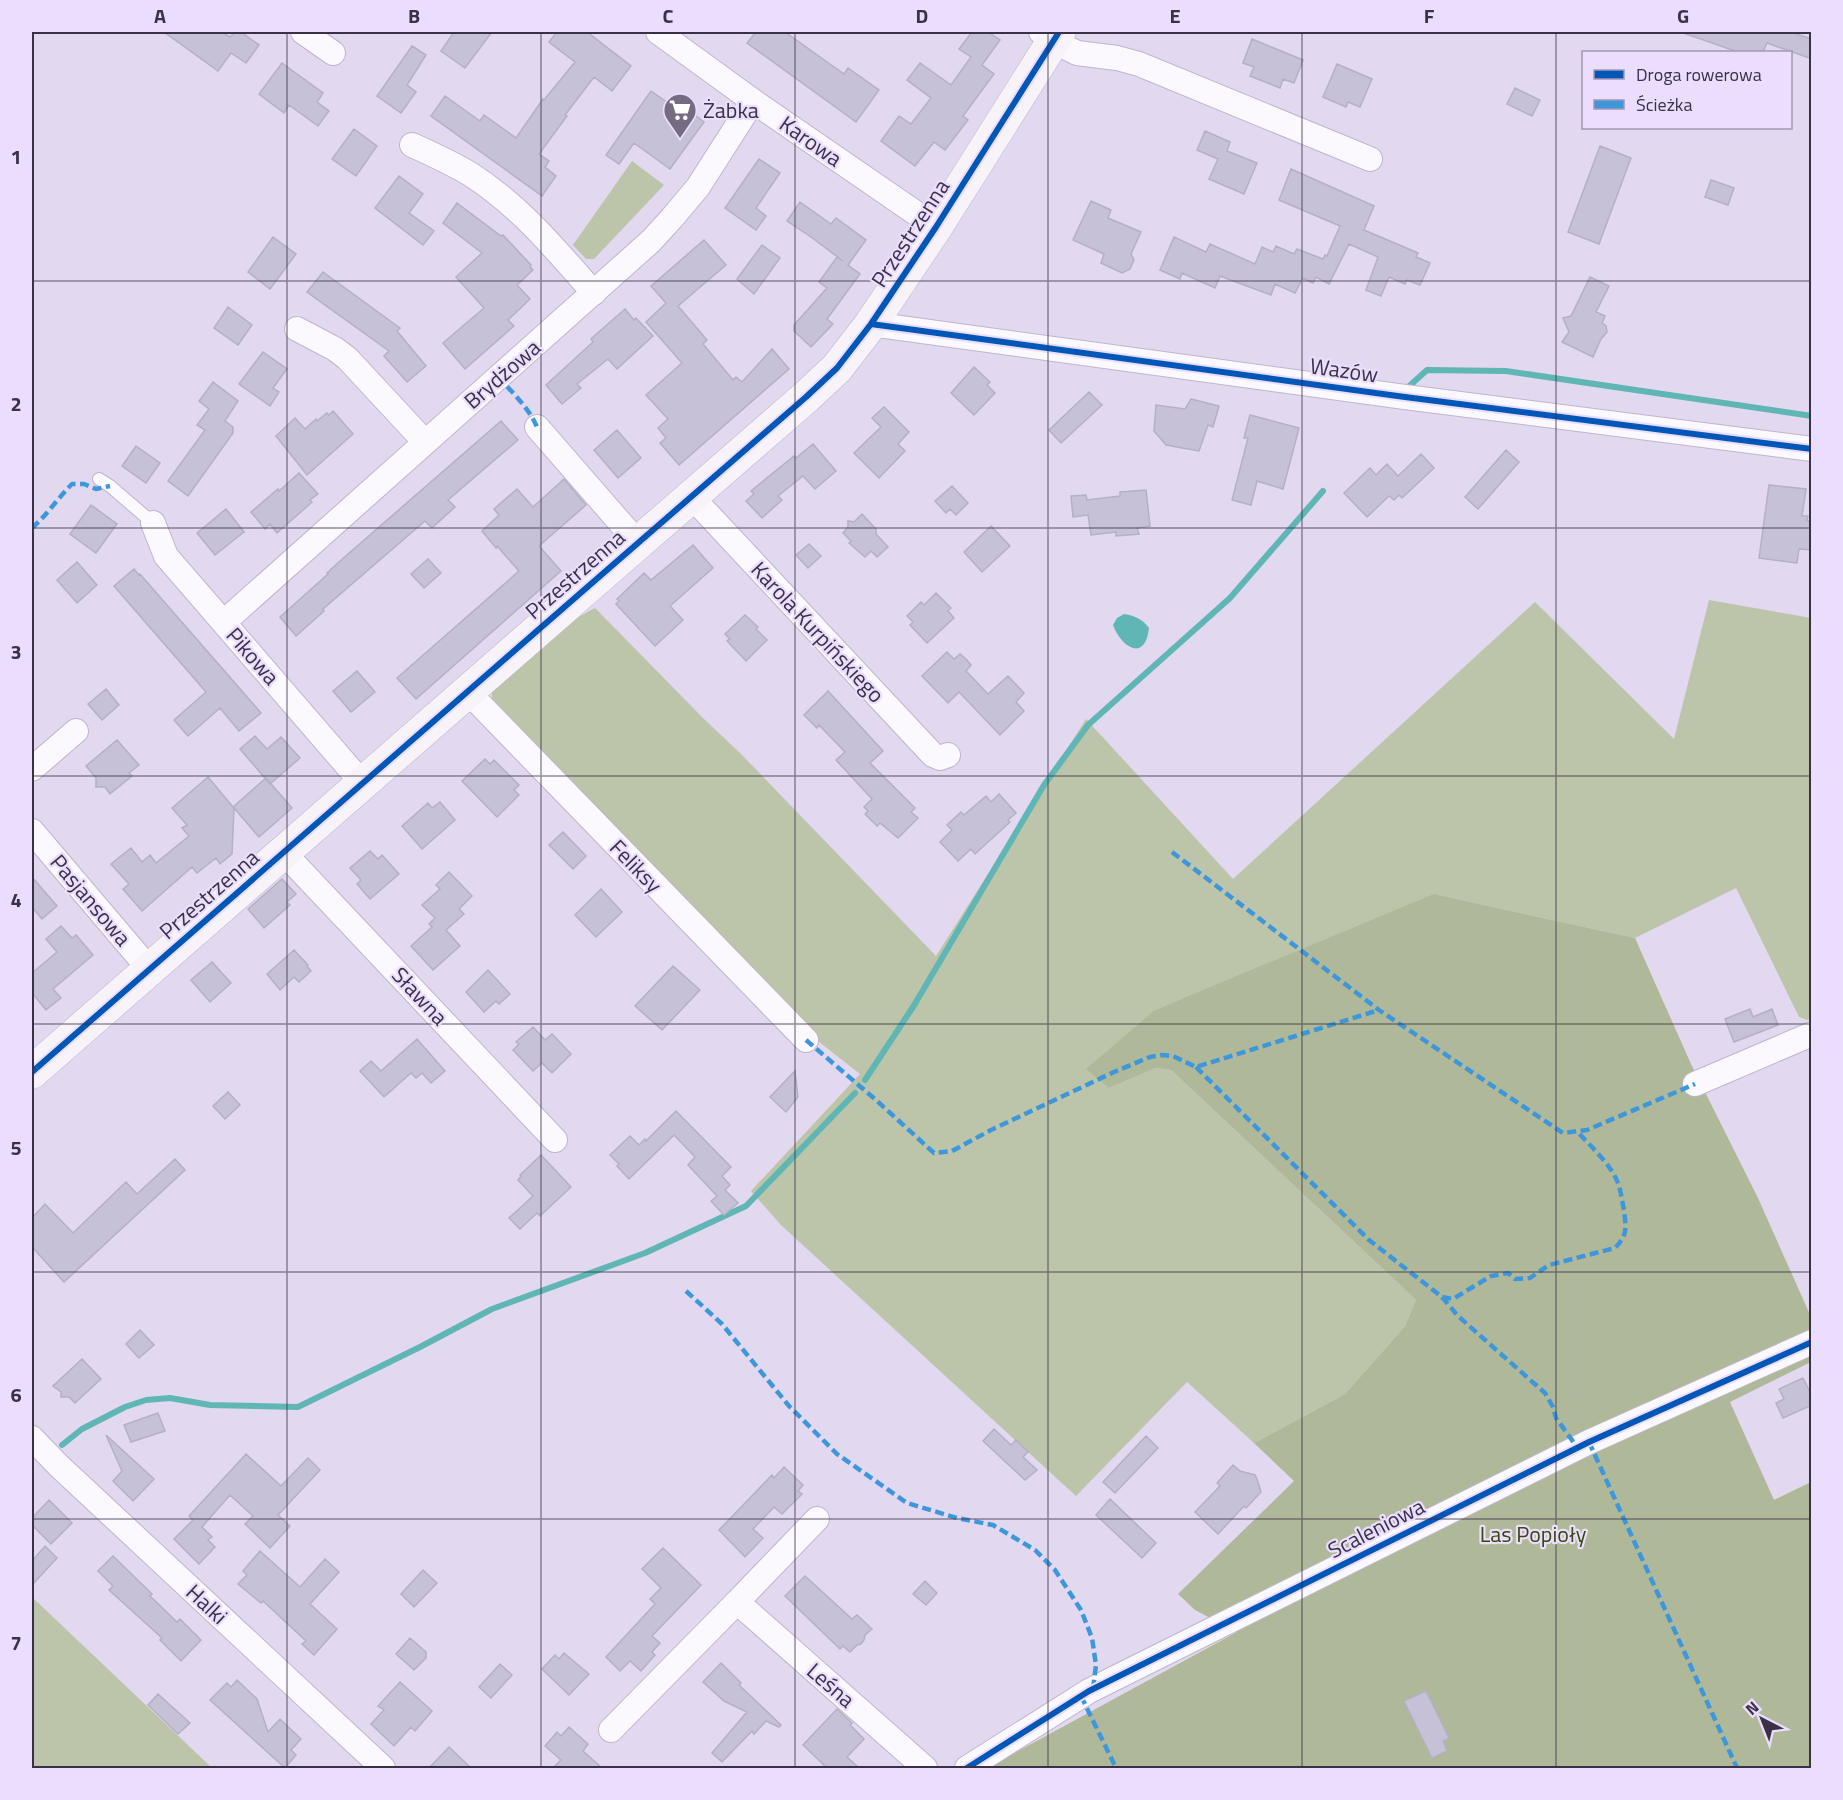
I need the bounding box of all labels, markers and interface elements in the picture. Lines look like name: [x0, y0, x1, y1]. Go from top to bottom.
text: A: [154, 0, 166, 31]
text: B: [408, 0, 420, 31]
text: C: [663, 0, 674, 31]
text: D: [916, 0, 928, 31]
text: E: [1169, 0, 1181, 31]
text: F: [1424, 0, 1435, 31]
text: G: [1677, 0, 1689, 31]
legend: [1582, 51, 1792, 129]
text: Droga rowerowa: [1636, 61, 1762, 88]
text: Ścieżka: [1636, 91, 1692, 118]
supermarket icon: Żabka: [662, 92, 698, 139]
place label: Żabka: [703, 93, 759, 127]
street label: Karowa: [773, 107, 849, 175]
text: 1: [10, 141, 22, 172]
street label: Przestrzenna: [862, 172, 958, 294]
street label: Brydżowa: [456, 331, 548, 417]
street label: Wazów: [1308, 348, 1380, 392]
text: 2: [10, 388, 22, 419]
street label: Przestrzenna: [517, 521, 633, 627]
street label: Karola Kurpińskiego: [743, 554, 893, 710]
street label: Pikowa: [218, 619, 288, 693]
text: 3: [10, 636, 22, 667]
street label: Feliksy: [602, 831, 671, 901]
street label: Przestrzenna: [151, 841, 267, 947]
street label: Pasjansowa: [42, 846, 140, 954]
text: 4: [10, 884, 22, 915]
street label: Sławna: [384, 959, 456, 1033]
text: 5: [10, 1132, 22, 1163]
text: 6: [10, 1379, 22, 1410]
street label: Scaleniowa: [1322, 1489, 1430, 1567]
park label: Las Popioły: [1480, 1517, 1587, 1551]
street label: Halki: [178, 1576, 236, 1632]
text: 7: [10, 1627, 22, 1658]
street label: Leśna: [799, 1654, 863, 1716]
north arrow: [1732, 1689, 1792, 1749]
text: N: [1740, 1695, 1764, 1720]

